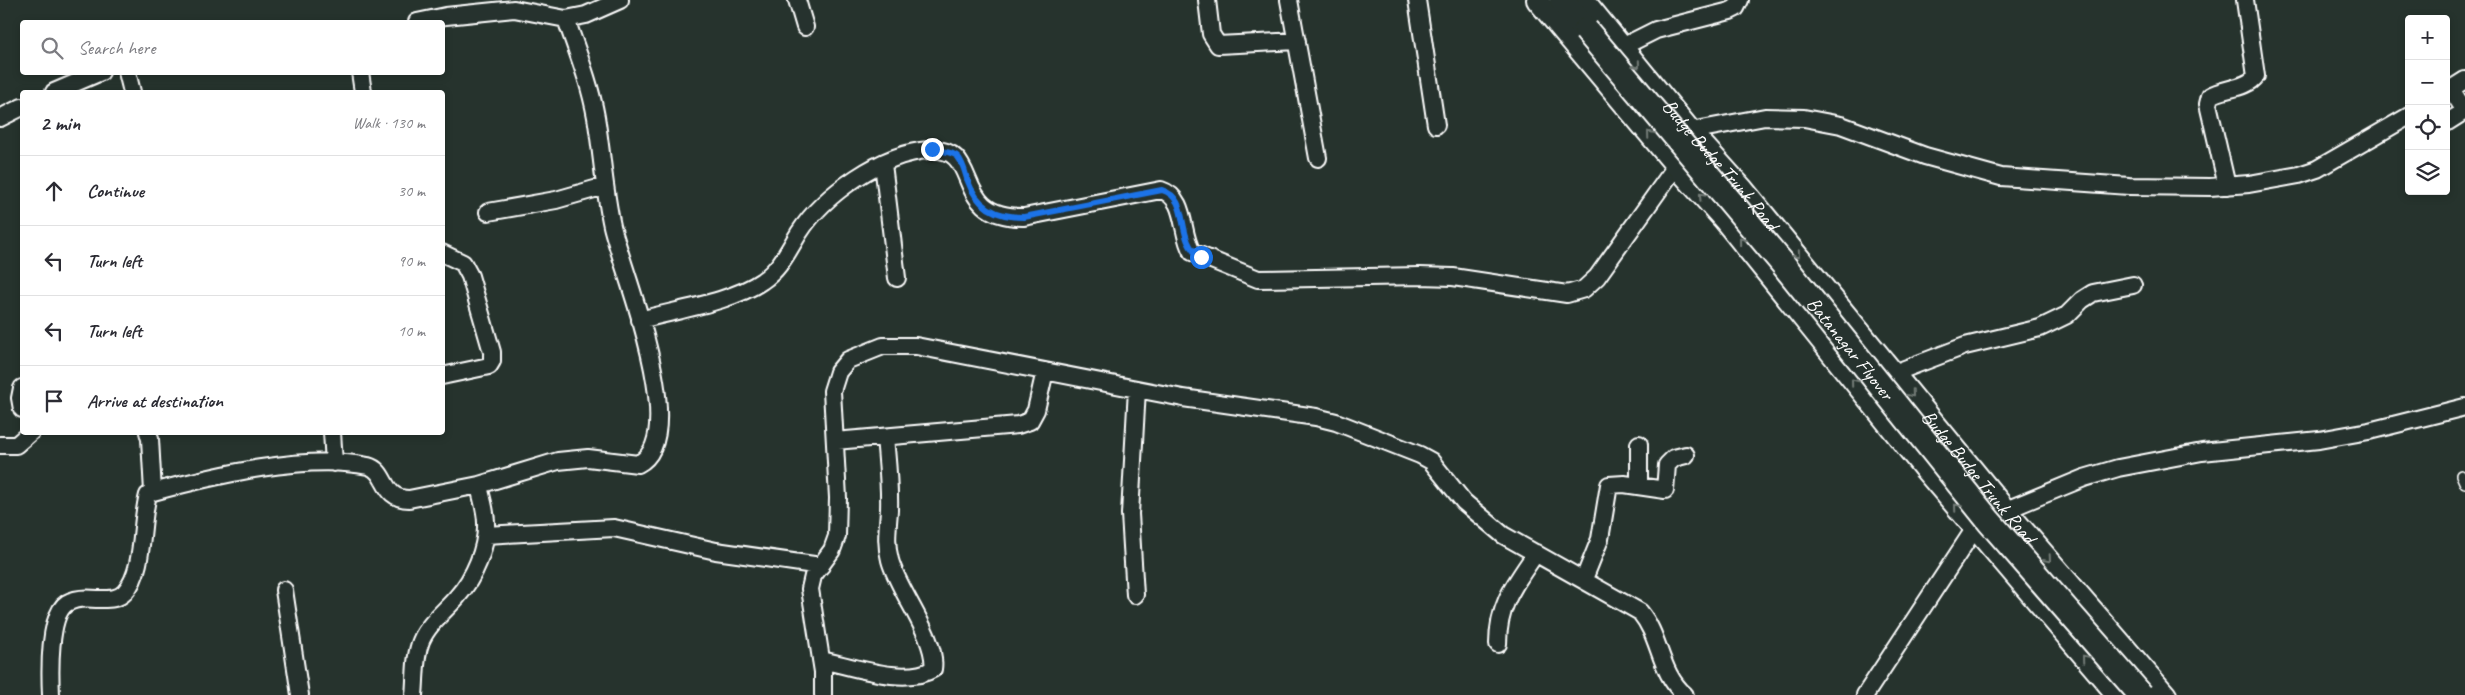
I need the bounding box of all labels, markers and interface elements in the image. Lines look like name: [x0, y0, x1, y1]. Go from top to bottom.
map controls: [2405, 15, 2450, 195]
button: +: [2405, 15, 2450, 60]
search box: [20, 20, 445, 75]
icon: search: [38, 34, 66, 62]
text: Search here: [78, 36, 155, 60]
one-way arrow: [1631, 59, 1640, 68]
button: −: [2405, 60, 2450, 105]
street label: Budge Budge Trunk Road: [1657, 94, 1786, 238]
button: locate: [2405, 105, 2450, 150]
text: 2 min: [40, 110, 80, 136]
text: Walk · 130 m: [353, 113, 425, 133]
one-way arrow: [1647, 131, 1656, 140]
route end: [921, 138, 944, 161]
button: layers: [2405, 150, 2450, 195]
icon: ahead: [40, 177, 68, 205]
text: Continue: [87, 179, 144, 203]
text: 30 m: [398, 181, 425, 201]
one-way arrow: [1699, 193, 1708, 202]
one-way arrow: [1738, 238, 1747, 247]
route start: [1190, 246, 1213, 269]
icon: left: [40, 247, 68, 275]
text: Turn left: [87, 249, 142, 273]
one-way arrow: [1791, 249, 1800, 258]
text: 90 m: [398, 251, 425, 271]
street label: Batanagar Flyover: [1802, 292, 1901, 407]
icon: left: [40, 317, 68, 345]
text: Turn left: [87, 319, 142, 343]
text: 10 m: [398, 321, 425, 341]
one-way arrow: [1852, 379, 1860, 388]
icon: arrive: [40, 387, 68, 415]
one-way arrow: [1905, 388, 1913, 397]
text: Arrive at destination: [87, 389, 223, 413]
street label: Budge Budge Trunk Road: [1917, 405, 2044, 551]
one-way arrow: [1954, 504, 1963, 513]
one-way arrow: [2043, 553, 2051, 562]
one-way arrow: [2083, 655, 2091, 664]

